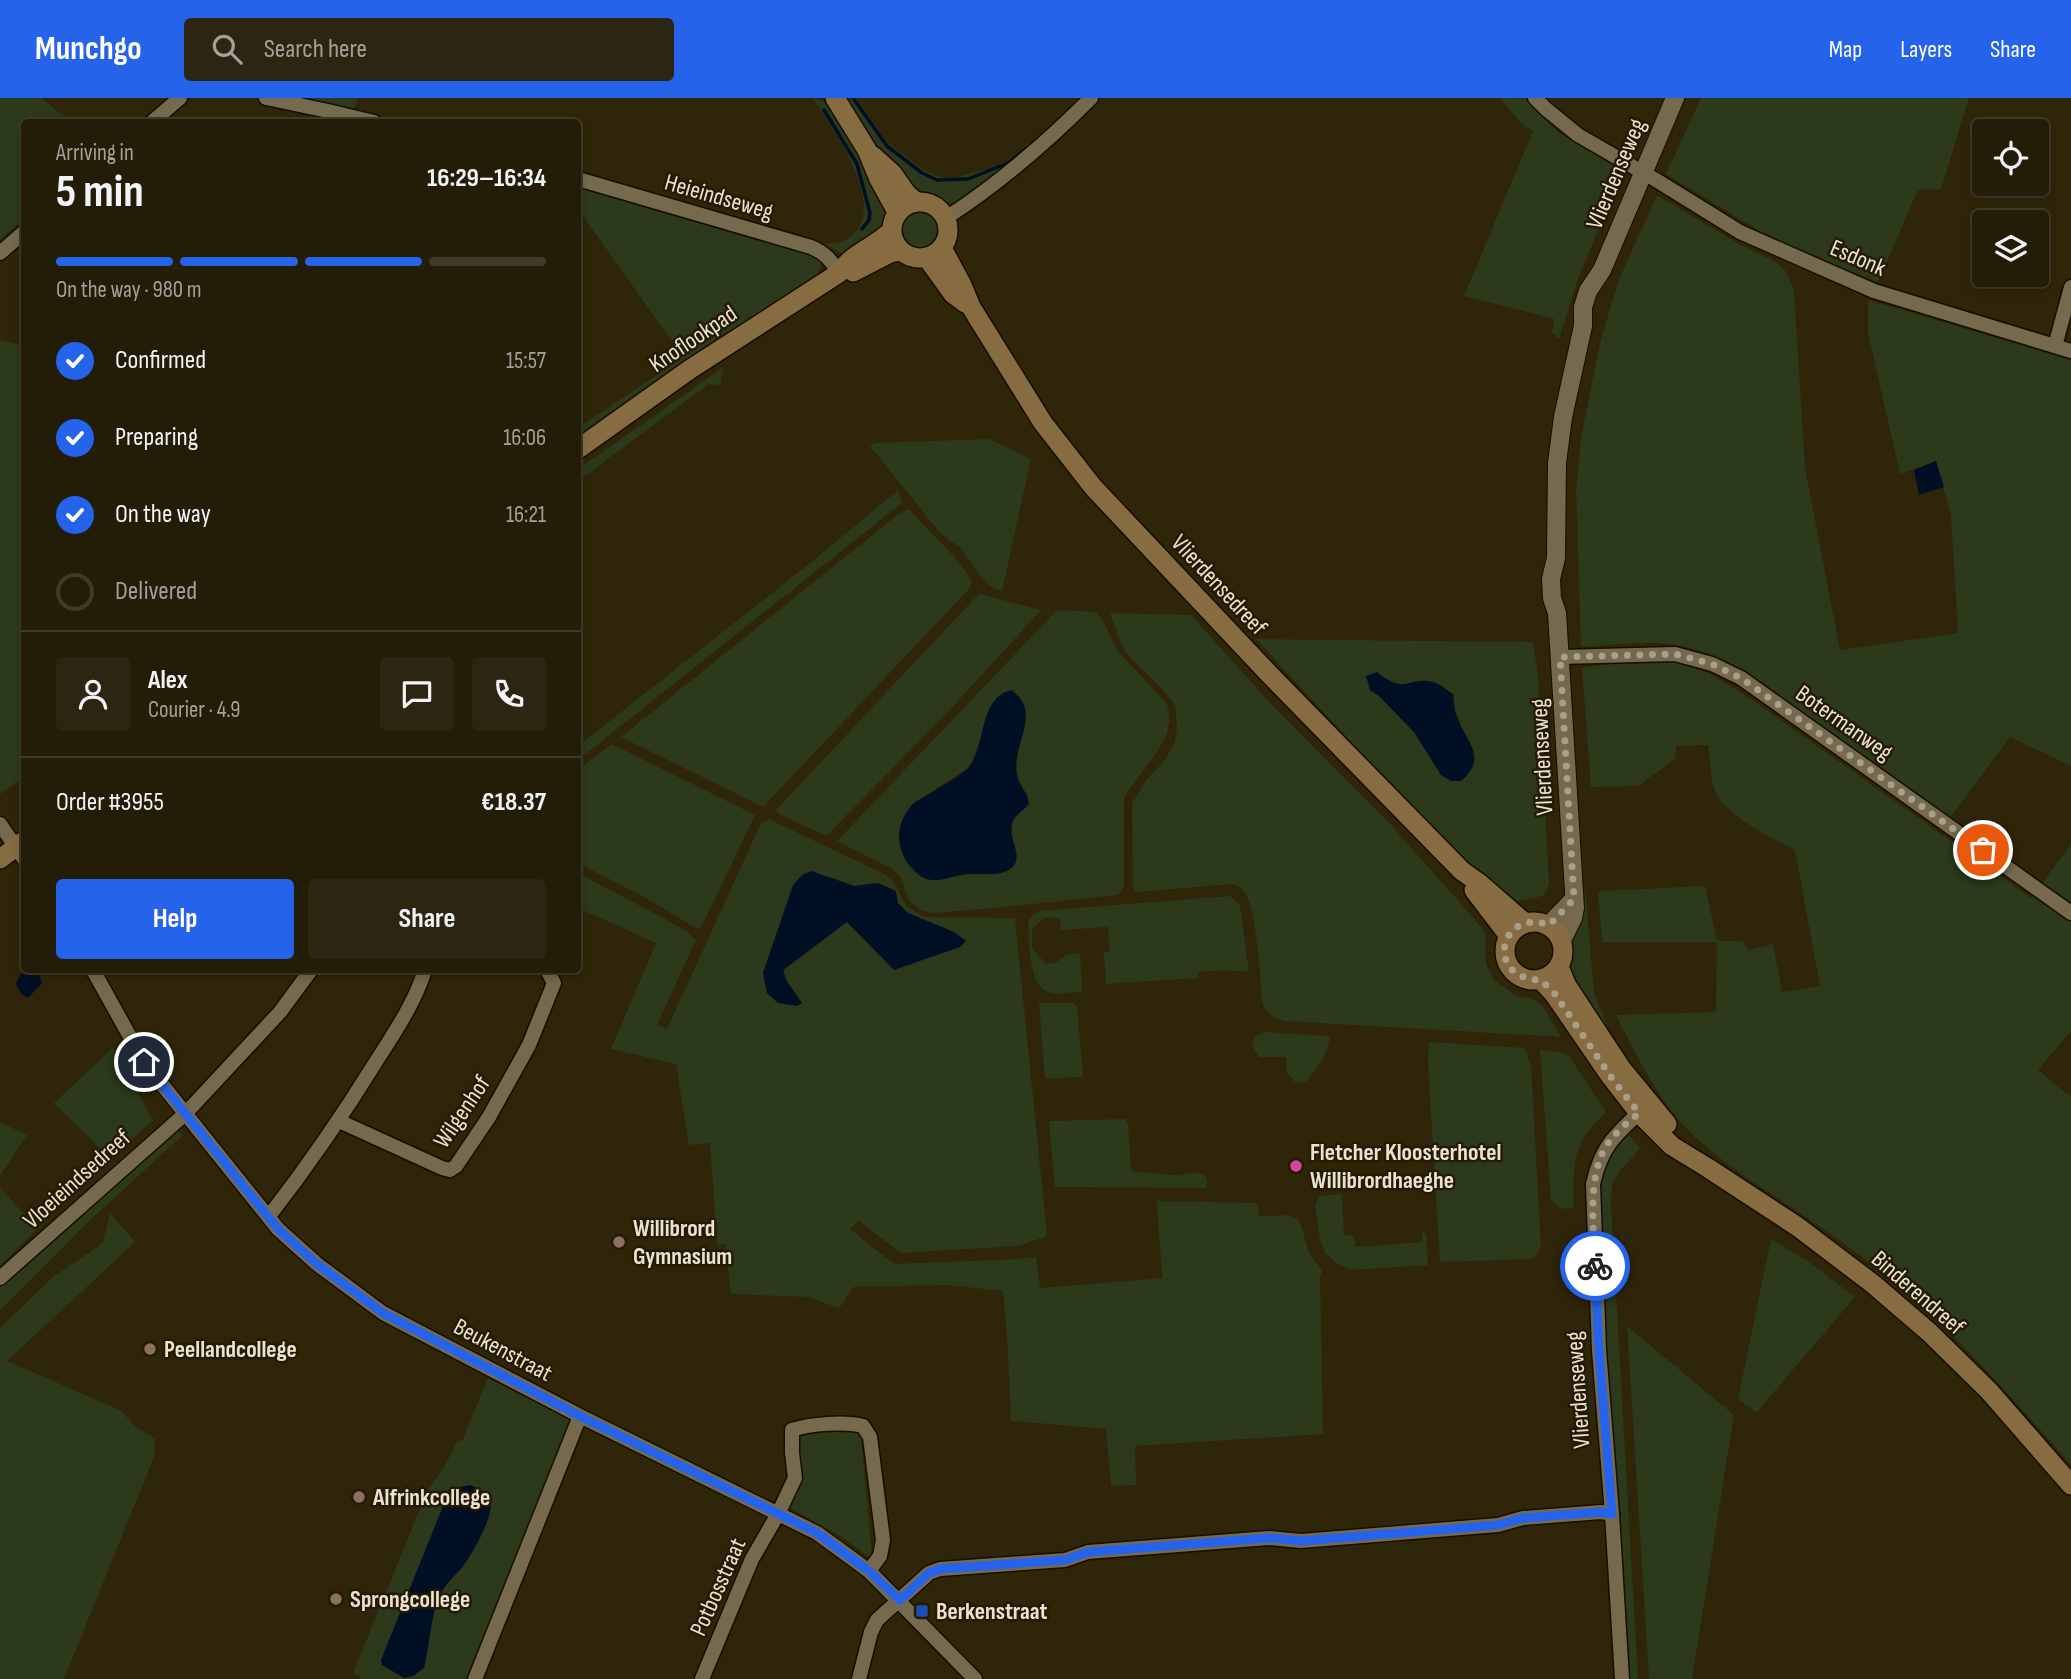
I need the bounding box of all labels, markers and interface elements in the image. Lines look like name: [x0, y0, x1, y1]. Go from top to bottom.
search box: [184, 18, 674, 81]
text: Munchgo: [35, 29, 142, 69]
icon: search: [208, 30, 246, 68]
text: Search here: [264, 34, 367, 65]
text: Map: [1829, 35, 1862, 64]
text: Layers: [1900, 35, 1952, 64]
text: Share: [1990, 35, 2036, 64]
street label: Vlierdenseweg: [1580, 114, 1652, 234]
map controls: [1972, 119, 2049, 287]
button: locate: [1972, 119, 2049, 196]
text: Arriving in: [56, 139, 134, 167]
text: 16:29–16:34: [427, 163, 546, 194]
text: 5 min: [56, 165, 144, 220]
street label: Heieindseweg: [661, 168, 777, 226]
button: layers: [1972, 210, 2049, 287]
street label: Esdonk: [1826, 233, 1890, 283]
text: On the way · 980 m: [56, 276, 201, 304]
street label: Knoflookpad: [644, 299, 742, 379]
icon: check: [56, 342, 94, 380]
text: Confirmed: [115, 345, 206, 376]
text: 15:57: [506, 347, 546, 375]
icon: check: [56, 419, 94, 457]
text: Preparing: [115, 422, 198, 453]
text: 16:06: [503, 424, 546, 452]
icon: check: [56, 496, 94, 534]
text: On the way: [115, 499, 211, 530]
text: 16:21: [506, 501, 546, 529]
street label: Vlierdensedreef: [1165, 529, 1274, 642]
text: Delivered: [115, 576, 197, 607]
button: person: [56, 657, 130, 731]
button: chat: [380, 657, 454, 731]
button: phone: [472, 657, 546, 731]
text: Alex: [148, 665, 188, 696]
street label: Botermanweg: [1790, 679, 1898, 767]
text: Courier · 4.9: [148, 696, 240, 724]
street label: Vlierdenseweg: [1524, 698, 1560, 816]
text: Order #3955: [56, 787, 164, 818]
text: €18.37: [481, 787, 546, 818]
pin: [1953, 820, 2013, 880]
icon: bag: [1964, 831, 2002, 869]
button: Help: [56, 879, 294, 959]
button: Share: [308, 879, 546, 959]
pin: [114, 1032, 174, 1092]
icon: home: [125, 1043, 163, 1081]
street label: Wilgenhof: [427, 1069, 497, 1154]
street label: Vloeieindsedreef: [17, 1122, 138, 1235]
place label: Fletcher Kloosterhotel Willibrordhaeghe: [1310, 1138, 1501, 1195]
marker: Fletcher Kloosterhotel Willibrordhaeghe: [1288, 1158, 1304, 1174]
place label: Willibrord Gymnasium: [633, 1214, 732, 1271]
courier: [1560, 1231, 1630, 1301]
marker: Willibrord Gymnasium: [611, 1234, 627, 1250]
street label: Binderendreef: [1865, 1245, 1971, 1342]
icon: bike: [1576, 1247, 1614, 1285]
street label: Beukenstraat: [449, 1312, 557, 1388]
street label: Vlierdenseweg: [1559, 1331, 1597, 1449]
place label: Peellandcollege: [164, 1335, 297, 1364]
marker: Peellandcollege: [142, 1341, 158, 1357]
place label: Alfrinkcollege: [372, 1483, 490, 1512]
marker: Alfrinkcollege: [351, 1489, 367, 1505]
street label: Potbosstraat: [684, 1534, 752, 1640]
place label: Sprongcollege: [350, 1585, 470, 1614]
marker: Sprongcollege: [328, 1591, 344, 1607]
place label: Berkenstraat: [936, 1597, 1048, 1626]
marker: Berkenstraat: [914, 1603, 930, 1619]

